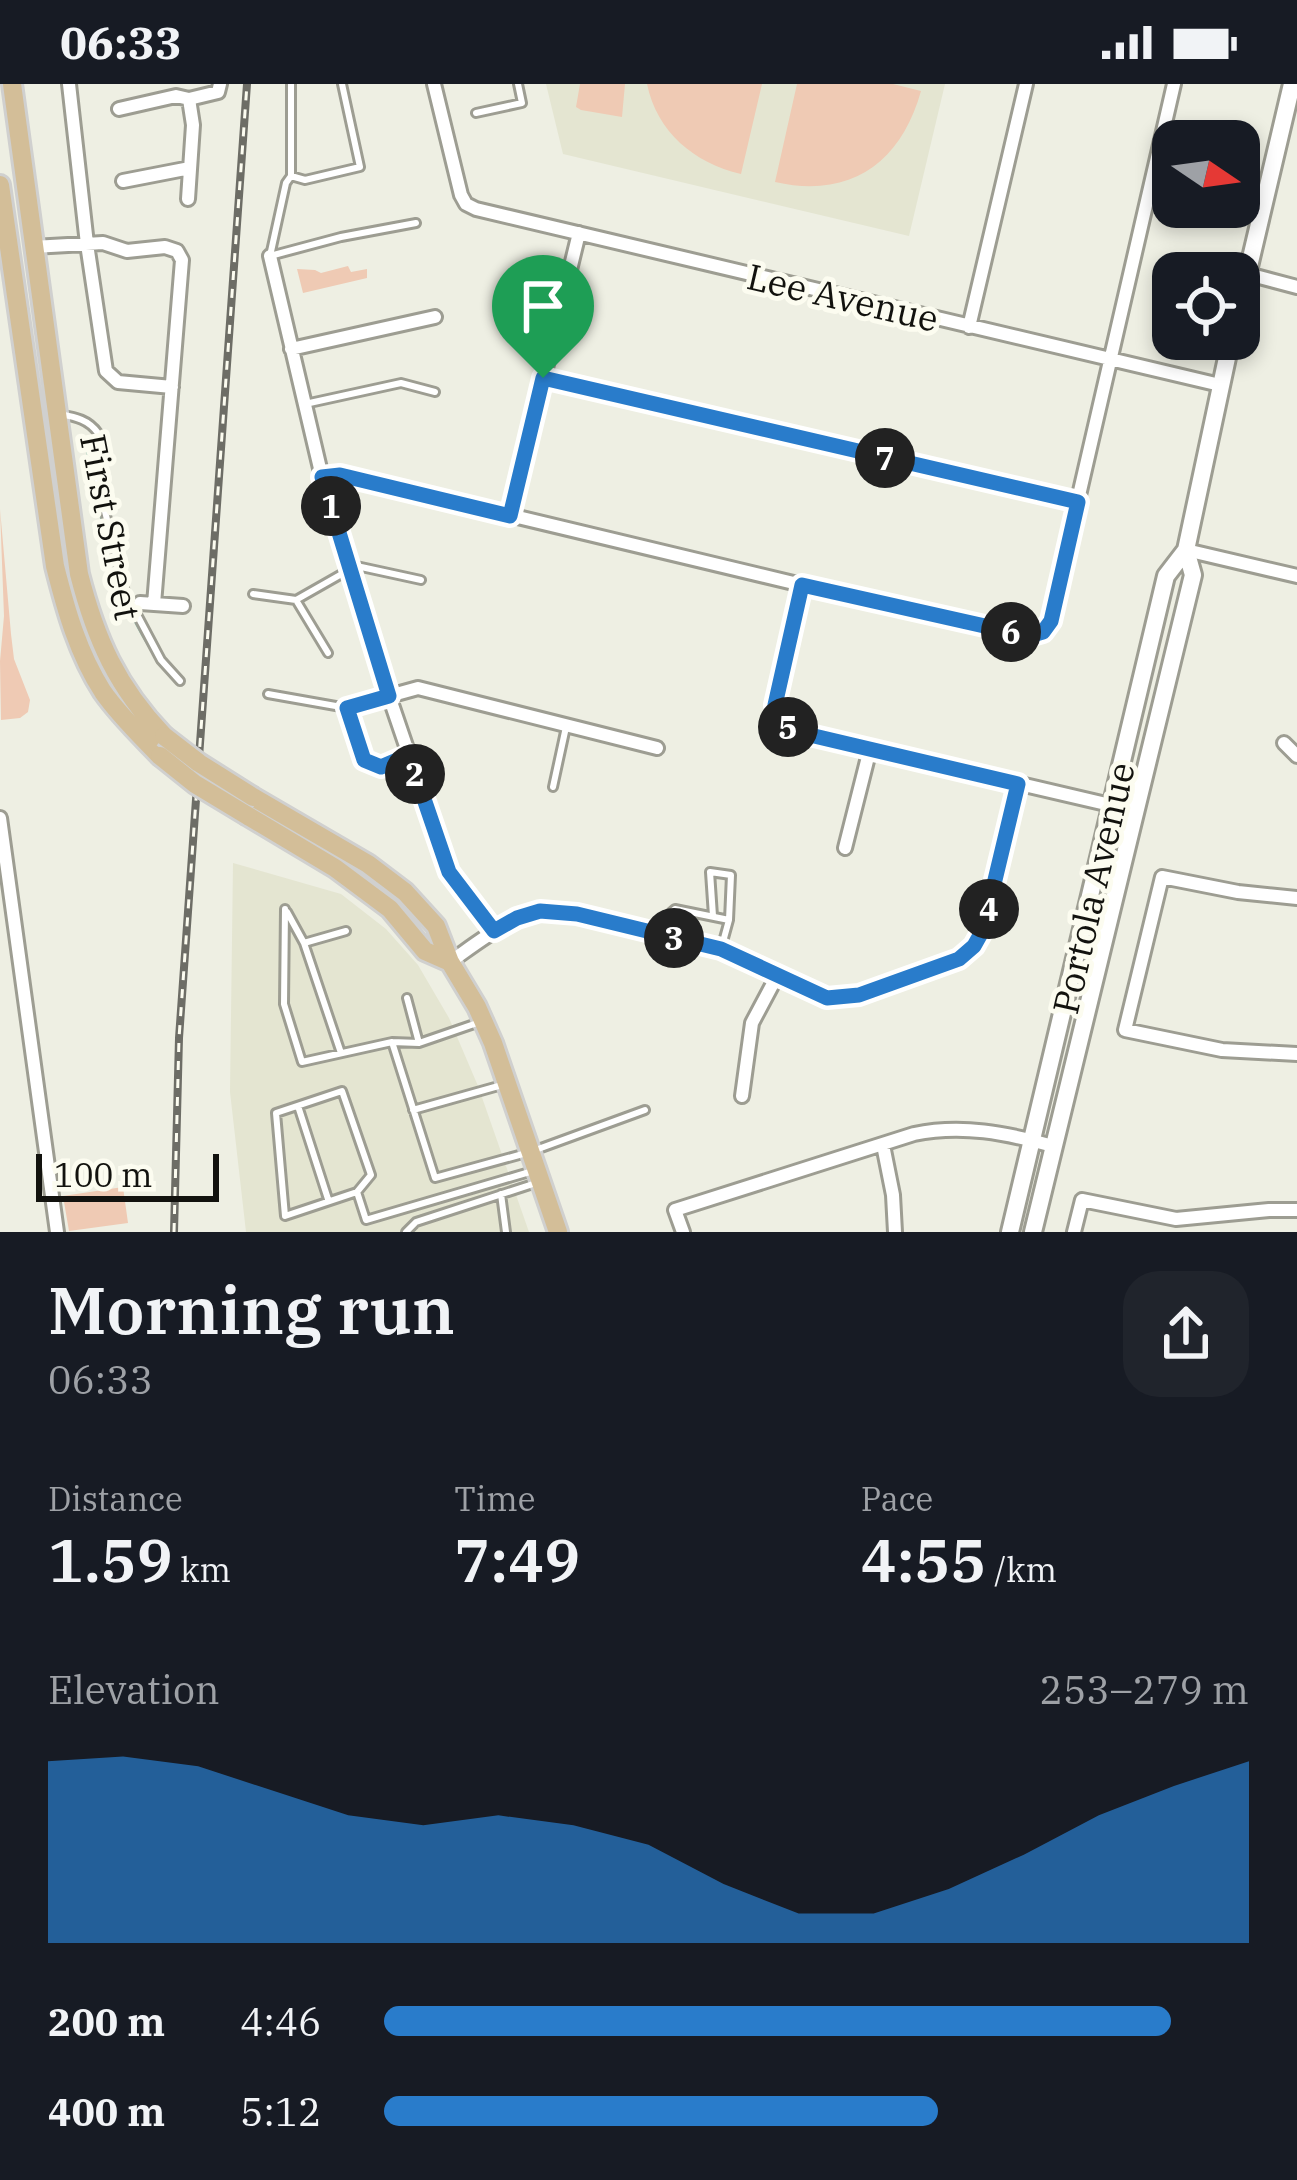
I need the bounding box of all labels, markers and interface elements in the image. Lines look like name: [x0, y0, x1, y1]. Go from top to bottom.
text: 06:33: [60, 13, 182, 71]
north arrow: [1152, 120, 1260, 228]
map controls: [1152, 120, 1260, 360]
street label: Lee Avenue: [743, 252, 943, 342]
button: locate: [1152, 252, 1260, 360]
pin: [492, 255, 594, 378]
icon: arrive: [510, 273, 576, 339]
pin: 7: [855, 428, 915, 488]
street label: First Street: [70, 430, 152, 624]
text: 7: [875, 436, 895, 479]
pin: 1: [301, 476, 361, 536]
text: 1: [321, 484, 341, 527]
pin: 6: [981, 602, 1041, 662]
text: 6: [1001, 610, 1021, 653]
pin: 5: [758, 697, 818, 757]
text: 5: [778, 705, 798, 748]
pin: 2: [385, 744, 445, 804]
text: 2: [405, 752, 425, 795]
street label: Portola Avenue: [1041, 758, 1145, 1018]
pin: 4: [959, 879, 1019, 939]
text: 4: [979, 887, 999, 930]
pin: 3: [644, 908, 704, 968]
text: 3: [664, 916, 684, 959]
scale bar: [36, 1148, 219, 1201]
text: 100 m: [54, 1153, 153, 1196]
text: Morning run: [48, 1266, 455, 1352]
button: share: [1123, 1271, 1249, 1397]
text: 06:33: [48, 1354, 153, 1405]
text: Distance: [48, 1477, 183, 1520]
text: Time: [454, 1477, 535, 1520]
text: Pace: [861, 1477, 933, 1520]
text: 1.59: [48, 1520, 173, 1599]
text: 7:49: [454, 1520, 580, 1599]
text: 4:55: [861, 1520, 987, 1599]
text: km: [173, 1548, 231, 1591]
text: /km: [987, 1548, 1057, 1591]
text: Elevation: [48, 1664, 220, 1715]
text: 253–279 m: [1039, 1664, 1249, 1715]
text: 200 m: [48, 1996, 165, 2047]
text: 4:46: [240, 1996, 321, 2047]
text: 400 m: [48, 2086, 165, 2137]
text: 5:12: [240, 2086, 321, 2137]

